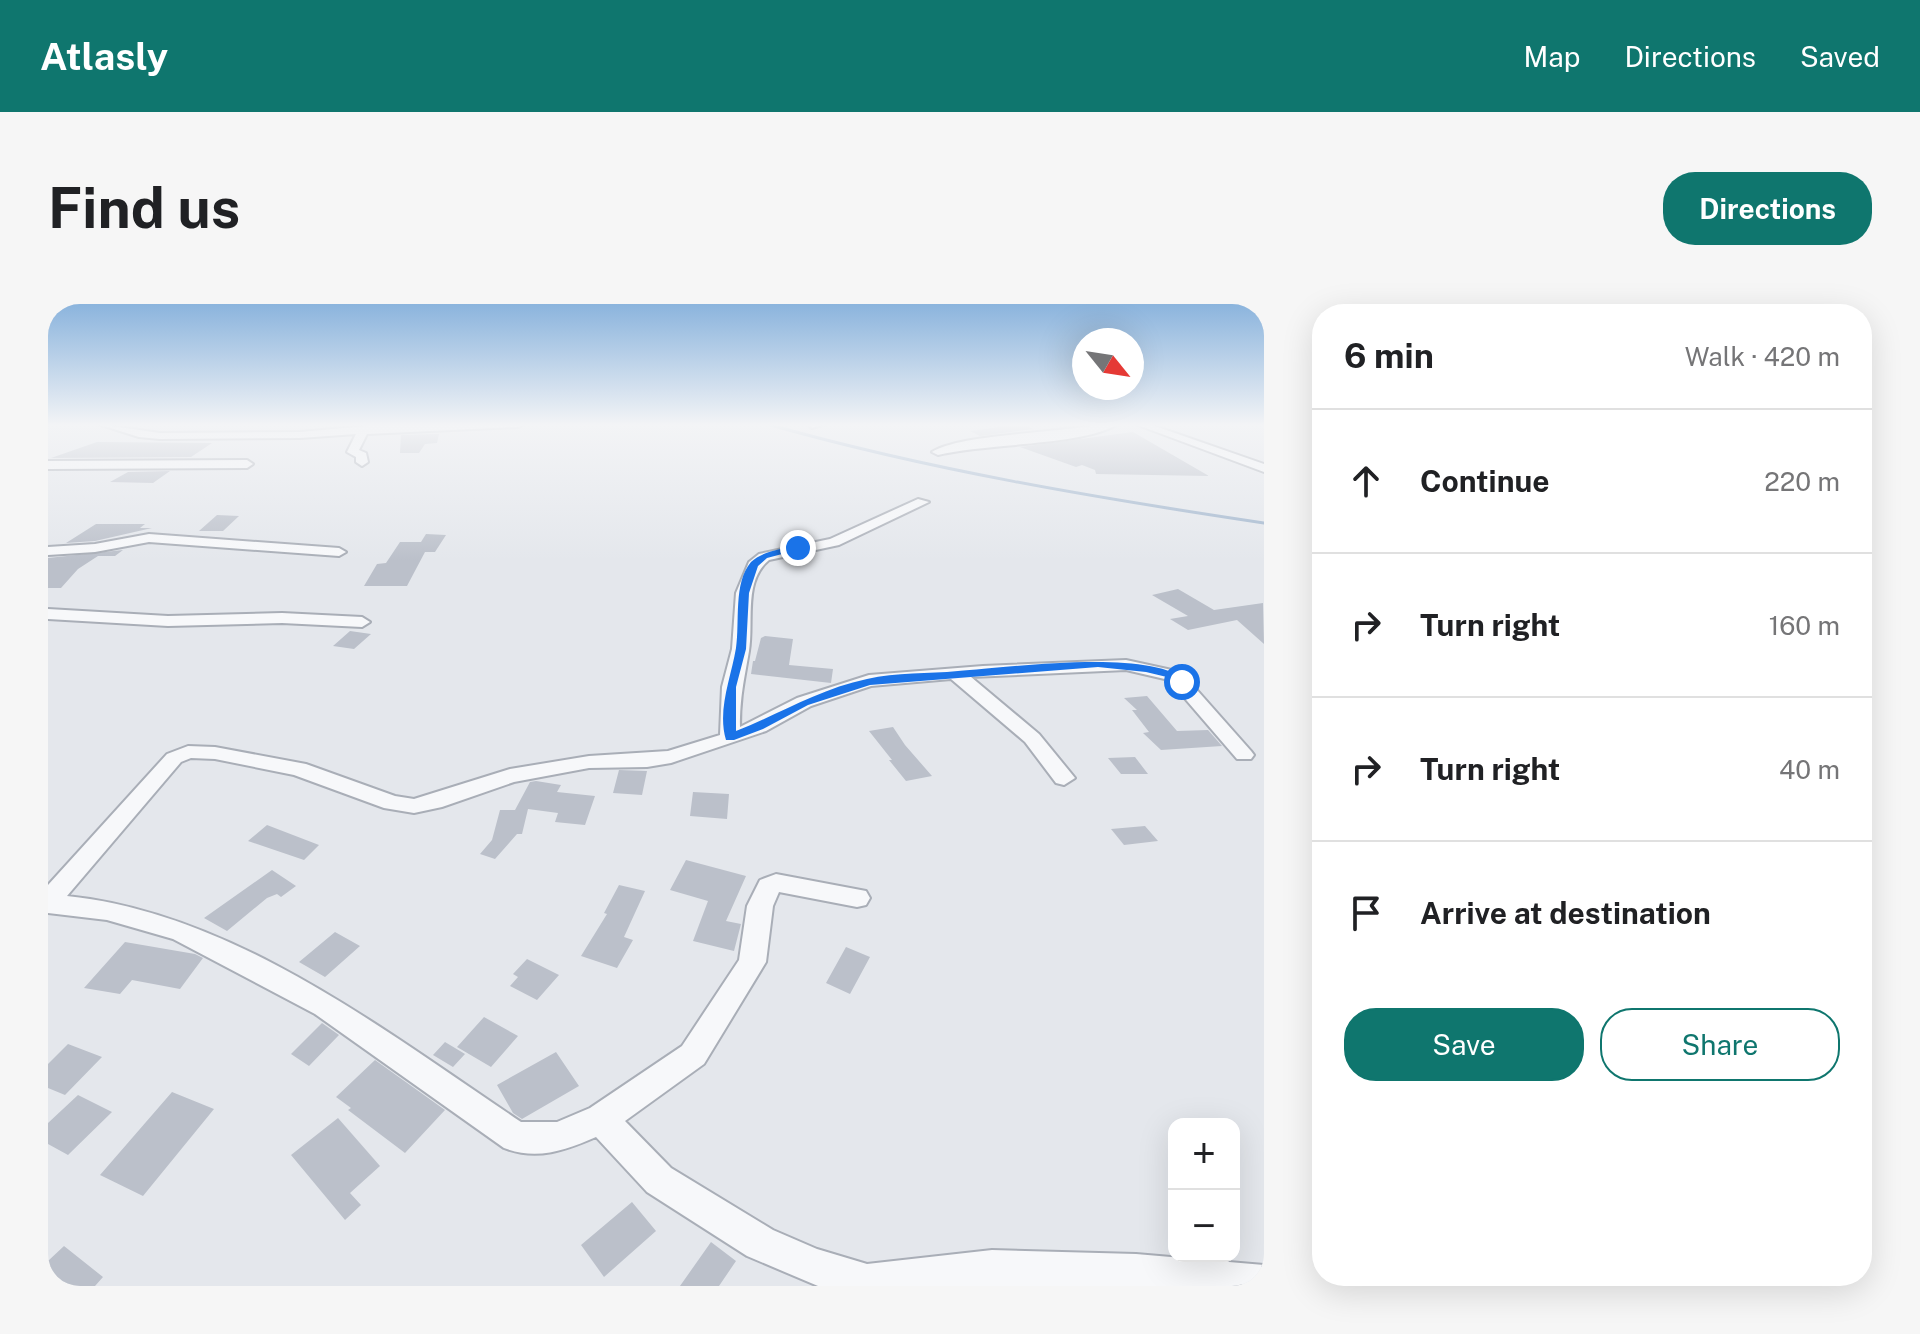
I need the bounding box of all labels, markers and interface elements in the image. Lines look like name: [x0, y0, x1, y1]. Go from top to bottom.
text: Atlasly: [40, 34, 168, 79]
text: Map: [1524, 40, 1580, 73]
text: Directions: [1624, 40, 1756, 73]
text: Saved: [1800, 40, 1880, 73]
button: Directions: [1663, 172, 1872, 245]
text: Find us: [48, 175, 240, 241]
north arrow: [1072, 328, 1144, 400]
text: 6 min: [1344, 336, 1434, 376]
text: Walk · 420 m: [1685, 341, 1840, 372]
icon: ahead: [1344, 459, 1388, 503]
text: Continue: [1420, 463, 1550, 499]
text: 220 m: [1764, 466, 1840, 497]
route end: [780, 530, 816, 566]
icon: right: [1344, 603, 1388, 647]
text: Turn right: [1420, 607, 1560, 643]
text: 160 m: [1769, 610, 1840, 641]
route start: [1164, 664, 1200, 700]
icon: right: [1344, 747, 1388, 791]
text: Turn right: [1420, 751, 1560, 787]
text: 40 m: [1779, 754, 1840, 785]
icon: arrive: [1344, 891, 1388, 935]
text: Arrive at destination: [1420, 895, 1711, 931]
button: Save: [1344, 1008, 1584, 1081]
button: Share: [1600, 1008, 1840, 1081]
map controls: [1168, 1118, 1240, 1262]
button: +: [1168, 1118, 1240, 1190]
button: −: [1168, 1190, 1240, 1262]

